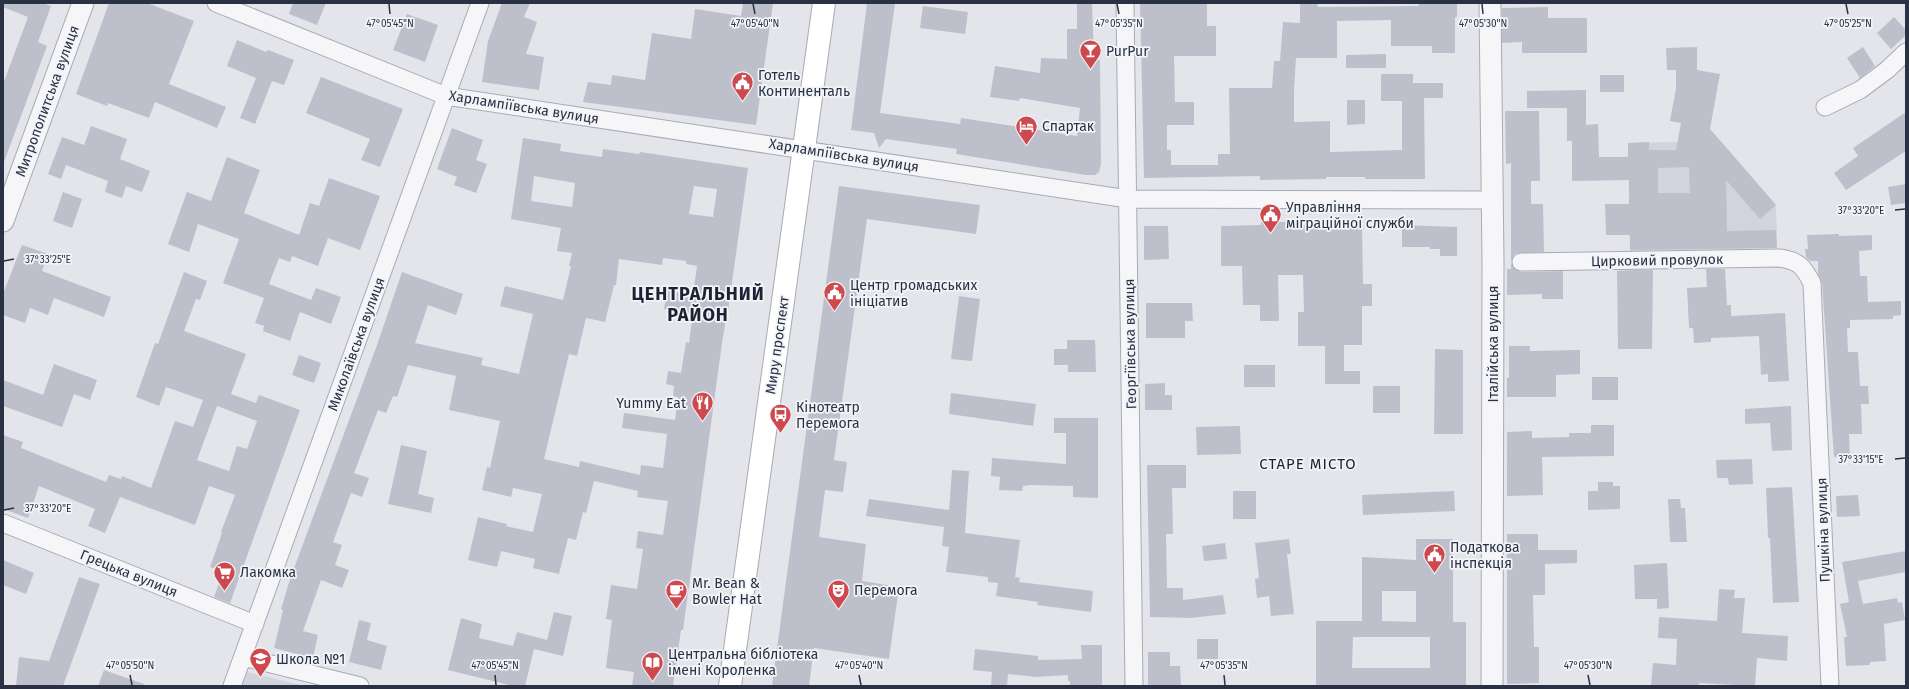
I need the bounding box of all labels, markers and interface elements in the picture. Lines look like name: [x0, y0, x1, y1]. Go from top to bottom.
text: 47°05'45"N: [366, 18, 414, 30]
text: 47°05'40"N: [731, 18, 779, 30]
text: 47°05'35"N: [1095, 18, 1143, 30]
text: 47°05'30"N: [1459, 18, 1507, 30]
text: 47°05'25"N: [1824, 18, 1872, 30]
street label: Митрополитська вулиця: [12, 23, 83, 179]
bar icon: PurPur: [1077, 38, 1103, 71]
place label: PurPur: [1106, 43, 1149, 60]
place label: Готель Континенталь: [758, 67, 850, 100]
public building icon: Готель Континенталь: [729, 70, 755, 103]
street label: Харлампіївська вулиця: [448, 87, 600, 128]
hotel icon: Спартак: [1013, 113, 1039, 146]
place label: Спартак: [1042, 118, 1095, 135]
street label: Харлампіївська вулиця: [768, 135, 920, 176]
place label: Управління міграційної служби: [1286, 199, 1414, 232]
public building icon: Управління міграційної служби: [1257, 202, 1283, 235]
text: 37°33'20"E: [1838, 205, 1884, 217]
street label: Цирковий провулок: [1591, 251, 1724, 270]
text: 37°33'25"E: [25, 254, 71, 266]
street label: Миколаївська вулиця: [324, 275, 389, 413]
place label: Центр громадських ініціатив: [850, 277, 977, 310]
street label: Георгіївська вулиця: [1121, 278, 1140, 410]
public building icon: Центр громадських ініціатив: [821, 280, 847, 313]
district label: ЦЕНТРАЛЬНИЙ РАЙОН: [631, 282, 765, 326]
street label: Італійська вулиця: [1485, 285, 1502, 403]
street label: Миру проспект: [762, 294, 793, 395]
restaurant icon: Yummy Eat: [689, 390, 715, 423]
place label: Yummy Eat: [616, 395, 687, 412]
place label: Кінотеатр Перемога: [796, 399, 860, 432]
bus stop icon: Кінотеатр Перемога: [768, 402, 794, 435]
text: 37°33'15"E: [1838, 454, 1884, 466]
district label: СТАРЕ МІСТО: [1259, 455, 1357, 473]
street label: Пушкіна вулиця: [1813, 477, 1834, 583]
text: 37°33'20"E: [25, 503, 71, 515]
place label: Податкова інспекція: [1450, 539, 1520, 572]
public building icon: Податкова інспекція: [1422, 542, 1448, 575]
street label: Грецька вулиця: [78, 546, 180, 601]
supermarket icon: Лакомка: [212, 559, 238, 592]
place label: Лакомка: [240, 564, 296, 581]
place label: Mr. Bean & Bowler Hat: [692, 575, 763, 608]
theatre icon: Перемога: [826, 577, 852, 610]
cafe icon: Mr. Bean & Bowler Hat: [663, 578, 689, 611]
place label: Перемога: [854, 582, 918, 599]
school or university icon: Школа №1: [247, 646, 273, 679]
place label: Центральна бібліотека імені Короленка: [668, 646, 818, 679]
library icon: Центральна бібліотека імені Короленка: [640, 649, 666, 682]
place label: Школа №1: [276, 651, 345, 668]
text: 47°05'50"N: [106, 660, 154, 672]
text: 47°05'45"N: [471, 660, 519, 672]
text: 47°05'40"N: [835, 660, 883, 672]
text: 47°05'35"N: [1200, 660, 1248, 672]
text: 47°05'30"N: [1564, 660, 1612, 672]

